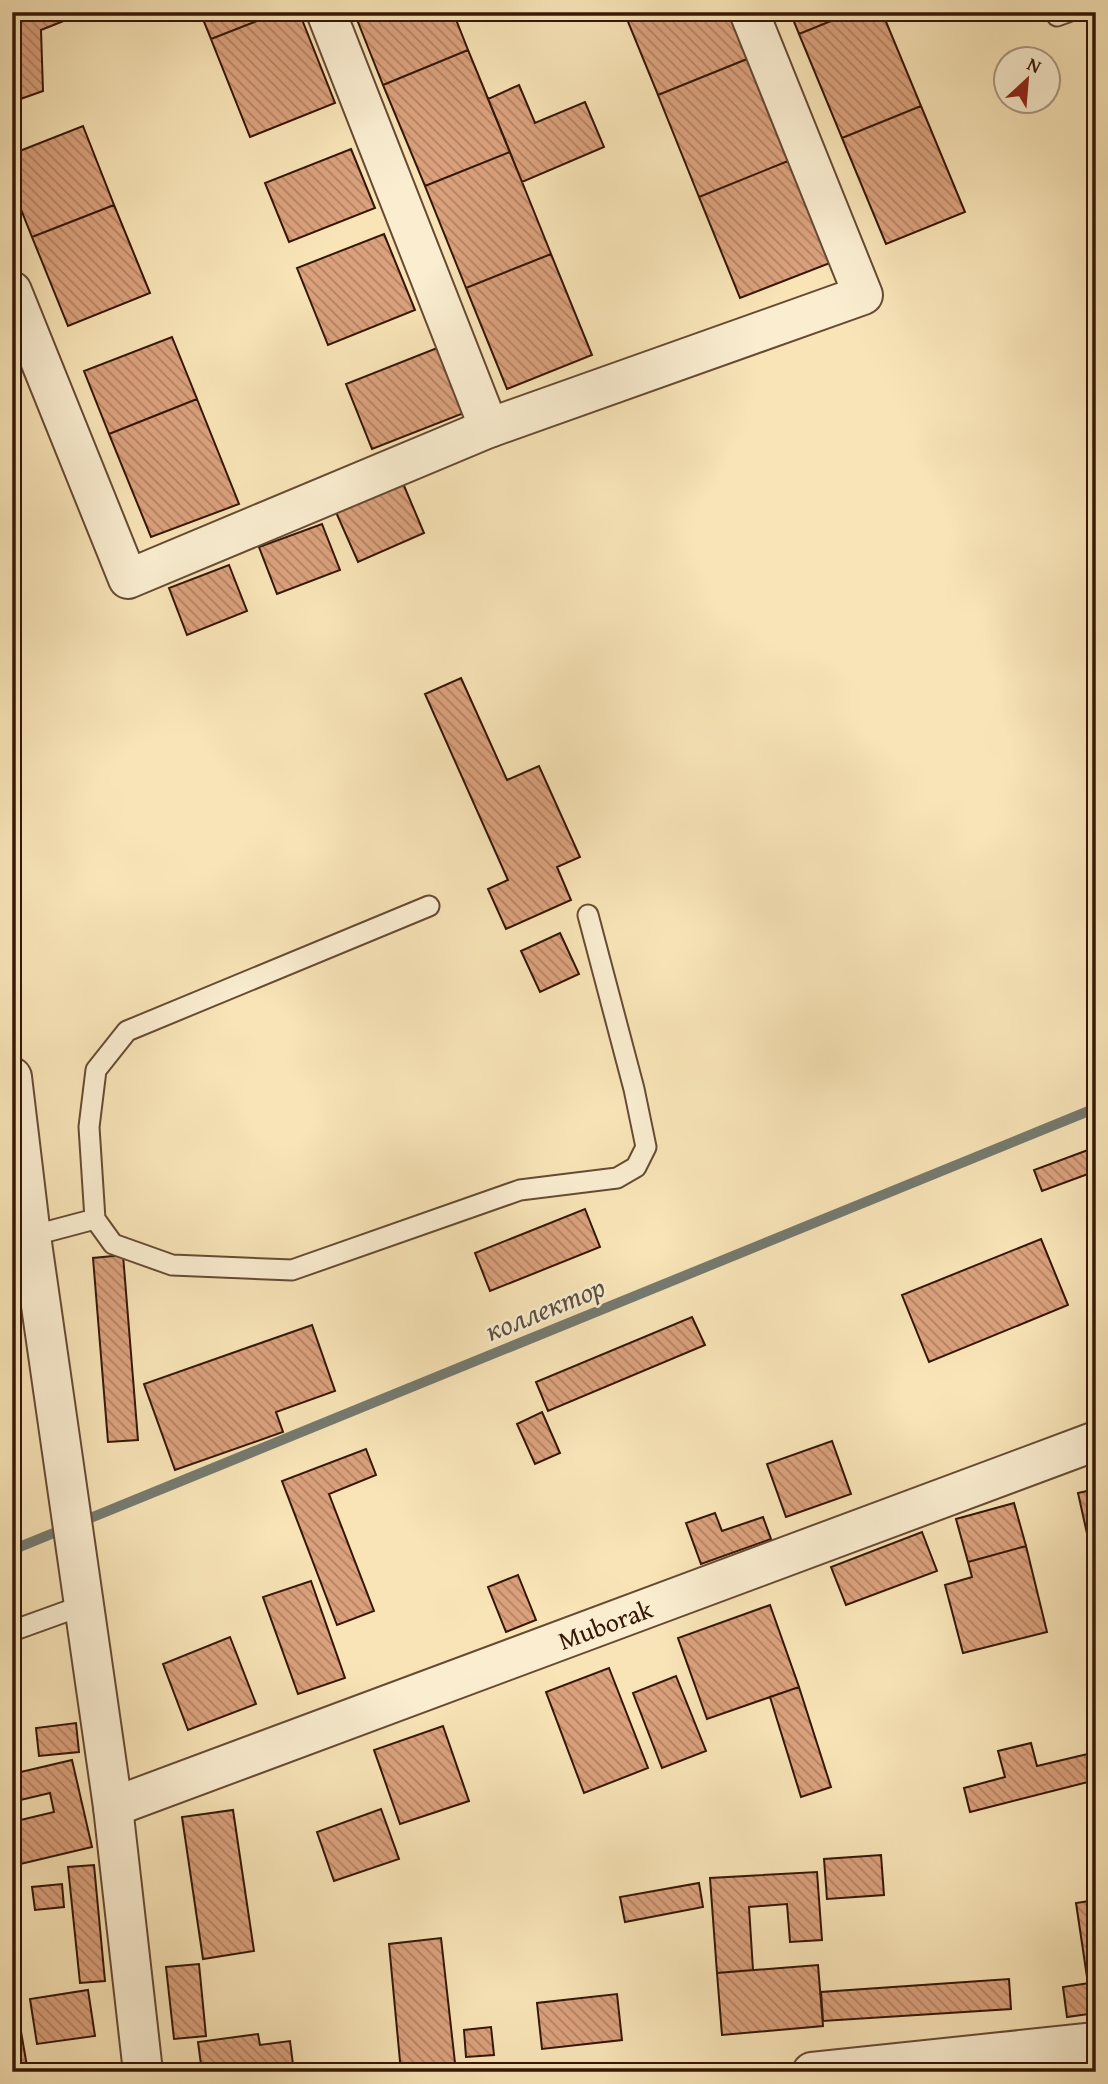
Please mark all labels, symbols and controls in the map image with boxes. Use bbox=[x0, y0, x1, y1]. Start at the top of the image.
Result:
north arrow bbox=[992, 46, 1062, 116]
text: N bbox=[1023, 49, 1047, 80]
water label: коллектор bbox=[479, 1265, 611, 1351]
street label: Muborak bbox=[552, 1588, 659, 1659]

